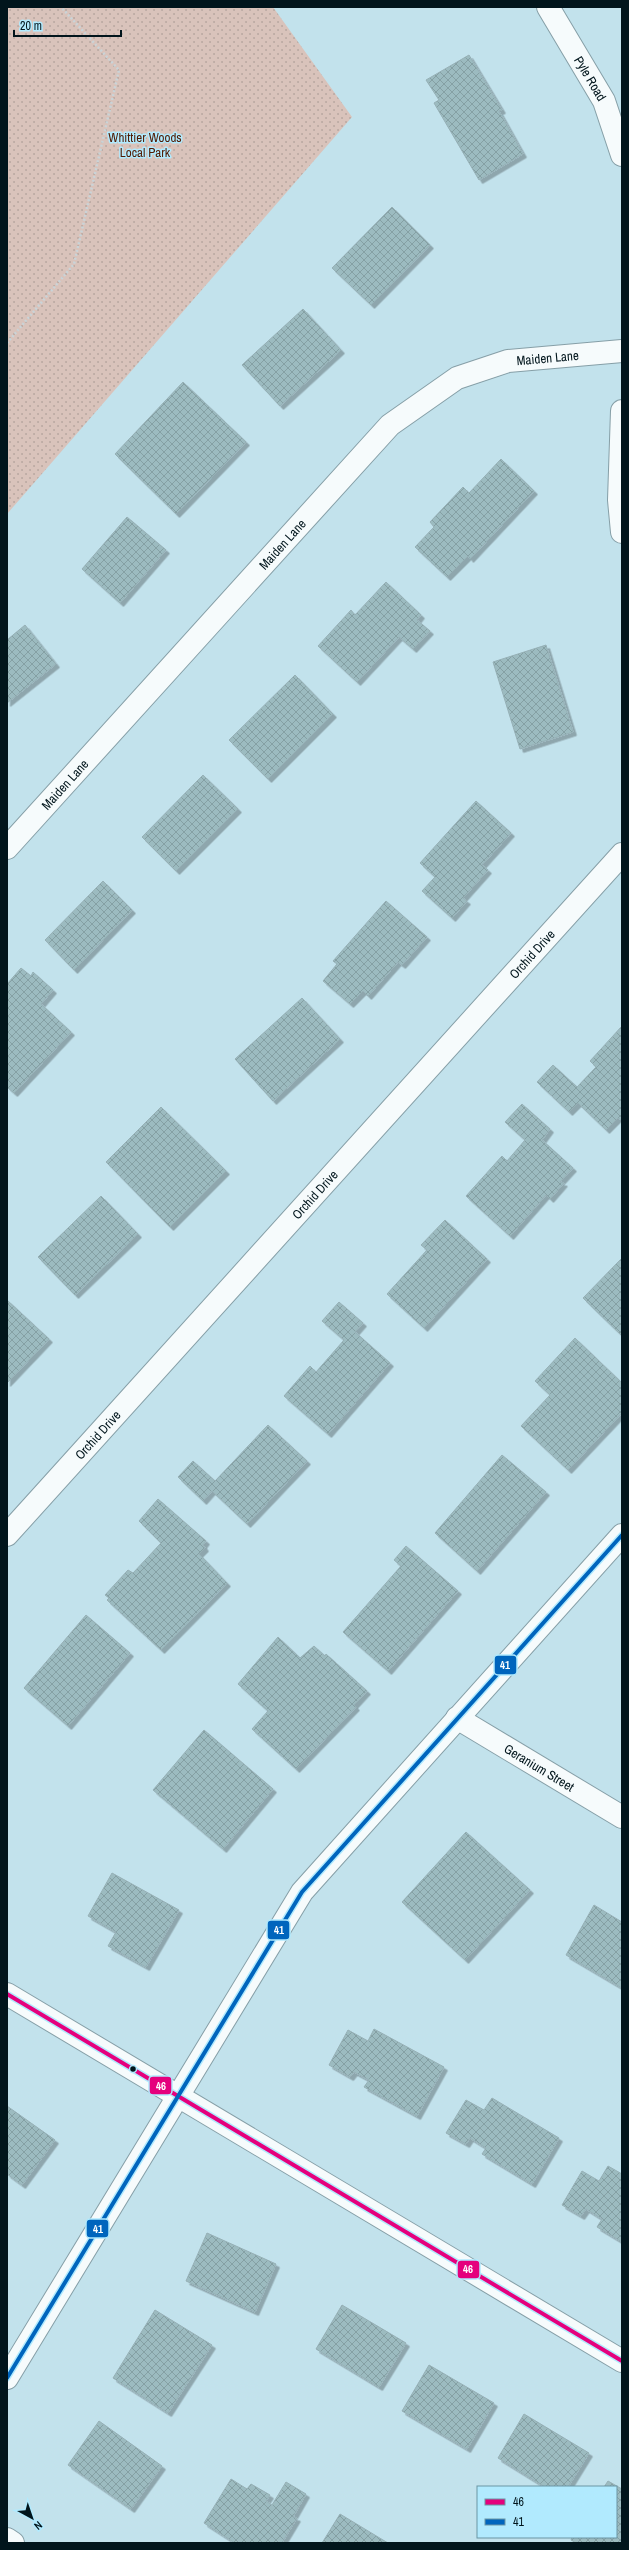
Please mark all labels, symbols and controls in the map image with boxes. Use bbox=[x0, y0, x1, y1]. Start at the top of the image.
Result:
scale bar bbox=[14, 12, 121, 38]
text: 20 m bbox=[20, 18, 42, 34]
street label: Pyle Road bbox=[571, 53, 610, 104]
park label: Whittier Woods Local Park bbox=[108, 129, 182, 161]
street label: Maiden Lane bbox=[516, 346, 579, 369]
street label: Maiden Lane bbox=[255, 515, 309, 573]
street label: Maiden Lane bbox=[38, 755, 92, 813]
street label: Orchid Drive bbox=[505, 926, 558, 982]
street label: Orchid Drive bbox=[288, 1166, 341, 1223]
street label: Orchid Drive bbox=[71, 1407, 124, 1463]
line badge: 41 bbox=[494, 1655, 517, 1675]
text: 41 bbox=[500, 1658, 510, 1672]
street label: Geranium Street bbox=[501, 1740, 578, 1795]
line badge: 41 bbox=[267, 1920, 290, 1940]
text: 41 bbox=[274, 1923, 284, 1937]
unlabelled marker bbox=[128, 2064, 138, 2074]
line badge: 46 bbox=[149, 2076, 172, 2095]
text: 46 bbox=[156, 2079, 166, 2093]
line badge: 41 bbox=[86, 2219, 109, 2238]
text: 41 bbox=[93, 2222, 103, 2236]
line badge: 46 bbox=[457, 2260, 480, 2279]
text: 46 bbox=[463, 2262, 473, 2276]
legend bbox=[477, 2486, 617, 2538]
text: 46 bbox=[513, 2494, 524, 2510]
north arrow bbox=[12, 2498, 52, 2538]
text: 41 bbox=[513, 2514, 524, 2530]
text: N bbox=[31, 2518, 45, 2533]

